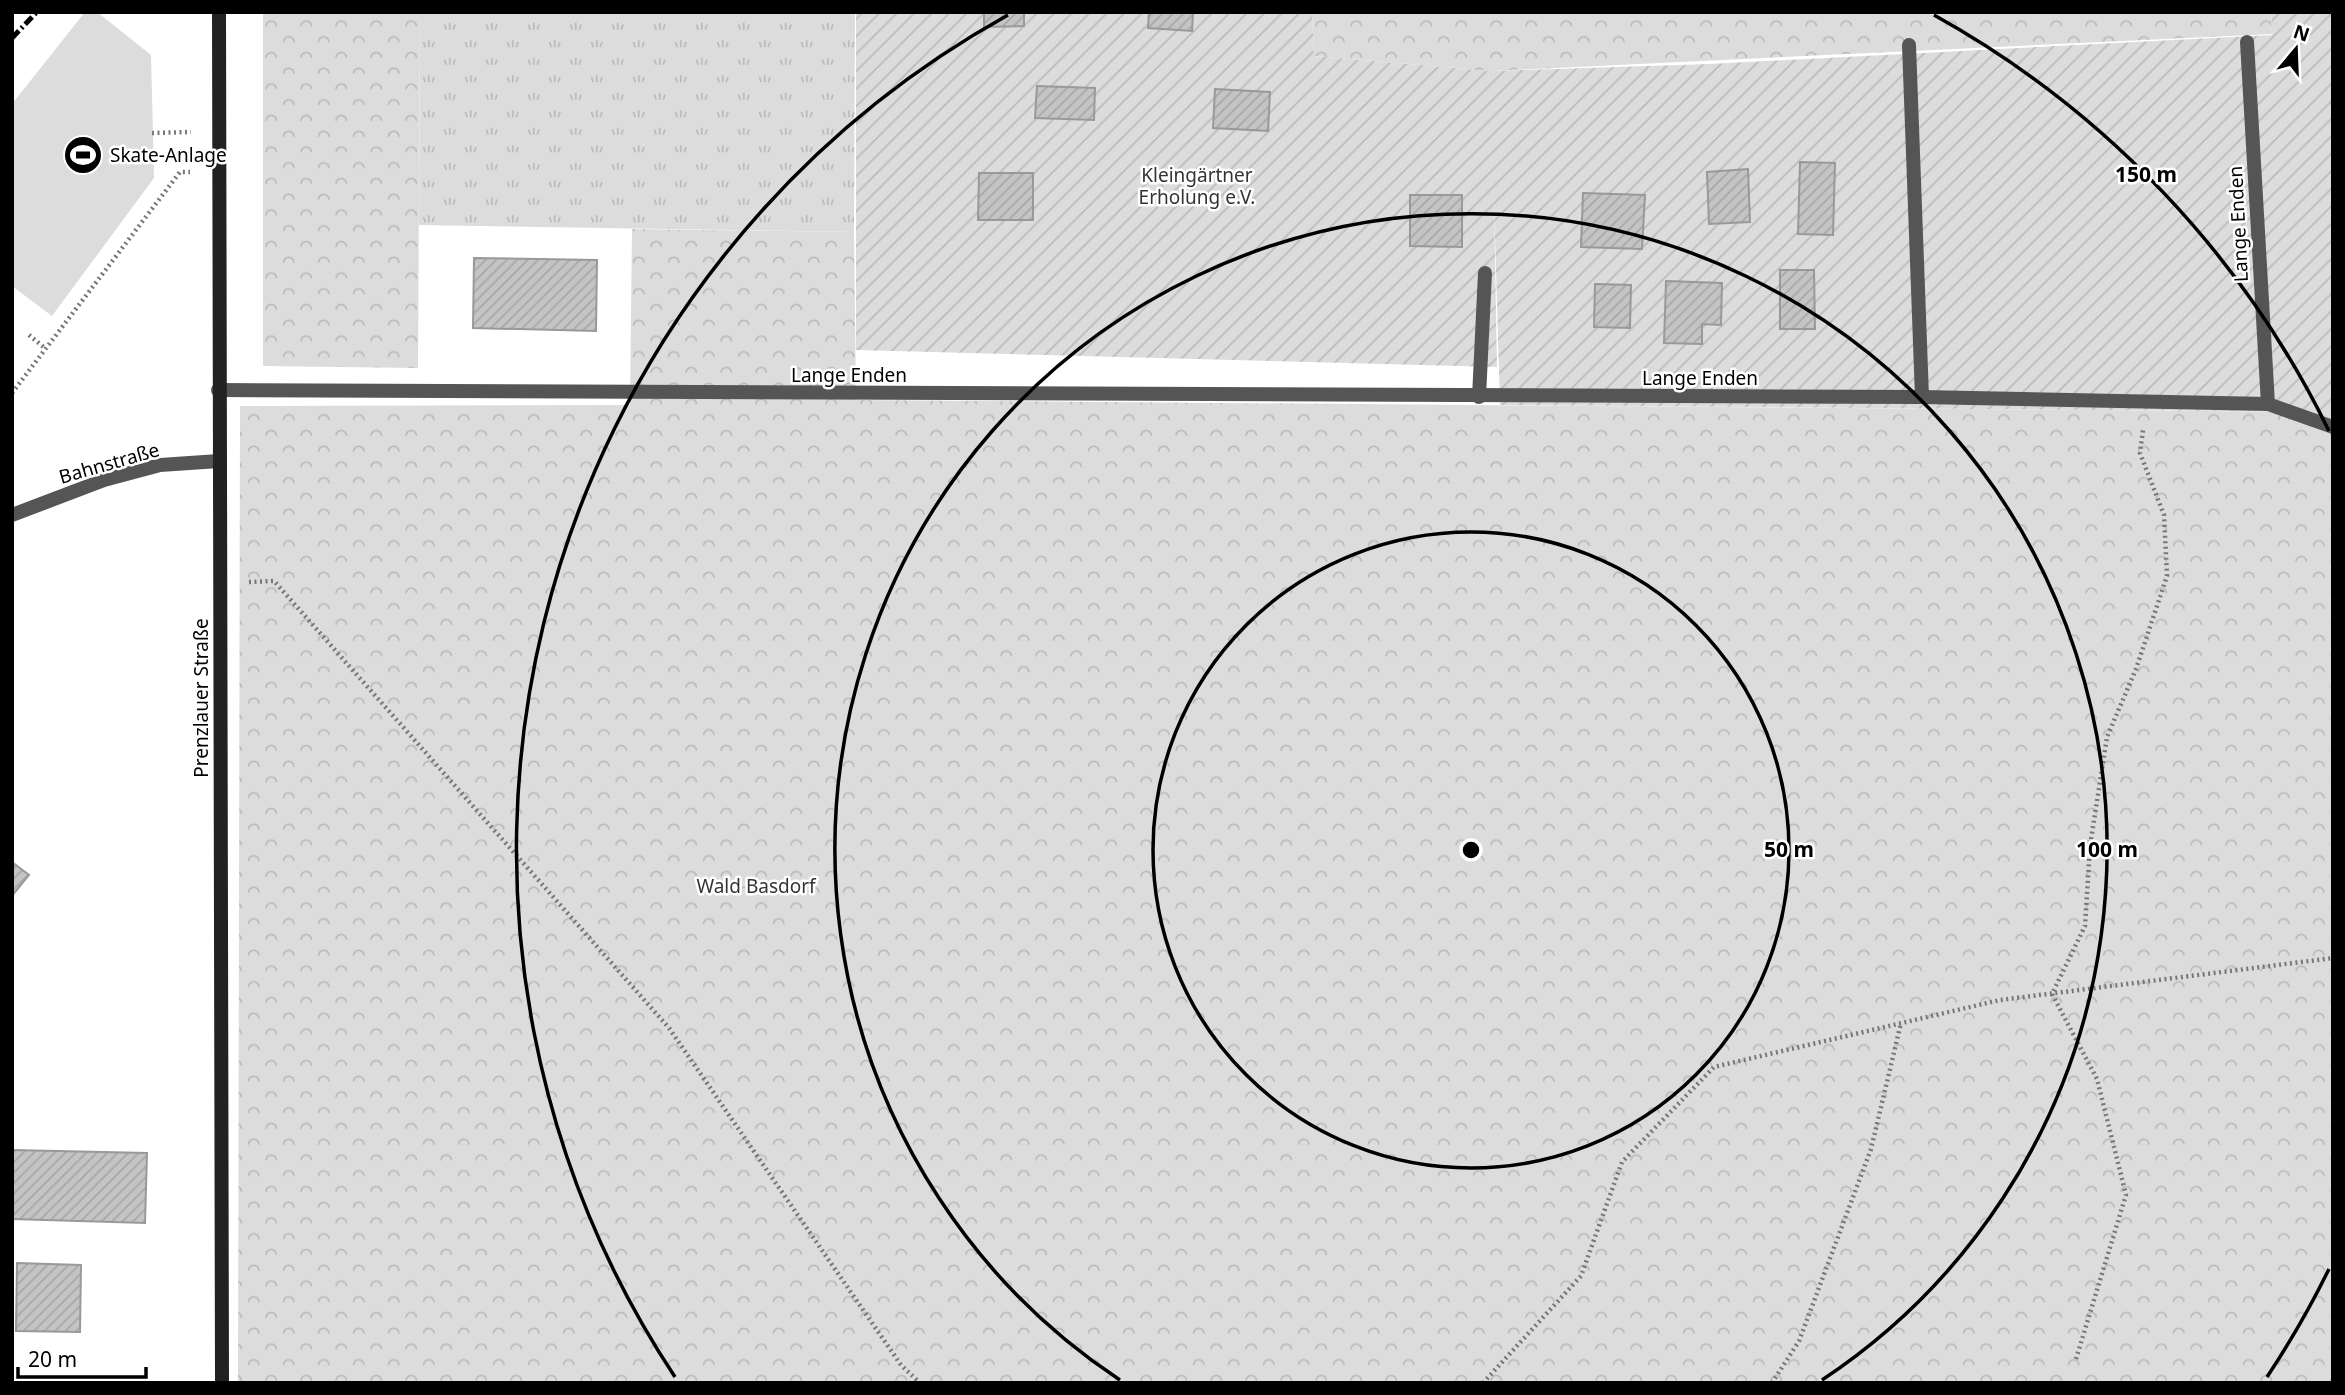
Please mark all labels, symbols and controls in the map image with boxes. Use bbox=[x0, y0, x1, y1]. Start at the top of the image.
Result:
north arrow bbox=[2261, 14, 2331, 84]
text: N bbox=[2290, 18, 2313, 48]
sports icon: Skate-Anlage bbox=[62, 134, 104, 176]
place label: Skate-Anlage bbox=[110, 142, 227, 168]
text: 150 m bbox=[2115, 160, 2177, 188]
park label: Kleingärtner Erholung e.V. bbox=[1139, 162, 1255, 210]
street label: Lange Enden bbox=[2222, 165, 2254, 283]
street label: Lange Enden bbox=[791, 362, 907, 388]
street label: Lange Enden bbox=[1642, 365, 1758, 391]
street label: Bahnstraße bbox=[56, 436, 162, 490]
street label: Prenzlauer Straße bbox=[188, 618, 214, 778]
text: 50 m bbox=[1764, 835, 1814, 863]
text: 100 m bbox=[2076, 835, 2138, 863]
centre of rings bbox=[1459, 838, 1483, 862]
park label: Wald Basdorf bbox=[696, 873, 817, 899]
scale bar bbox=[18, 1336, 145, 1380]
text: 20 m bbox=[28, 1345, 77, 1373]

